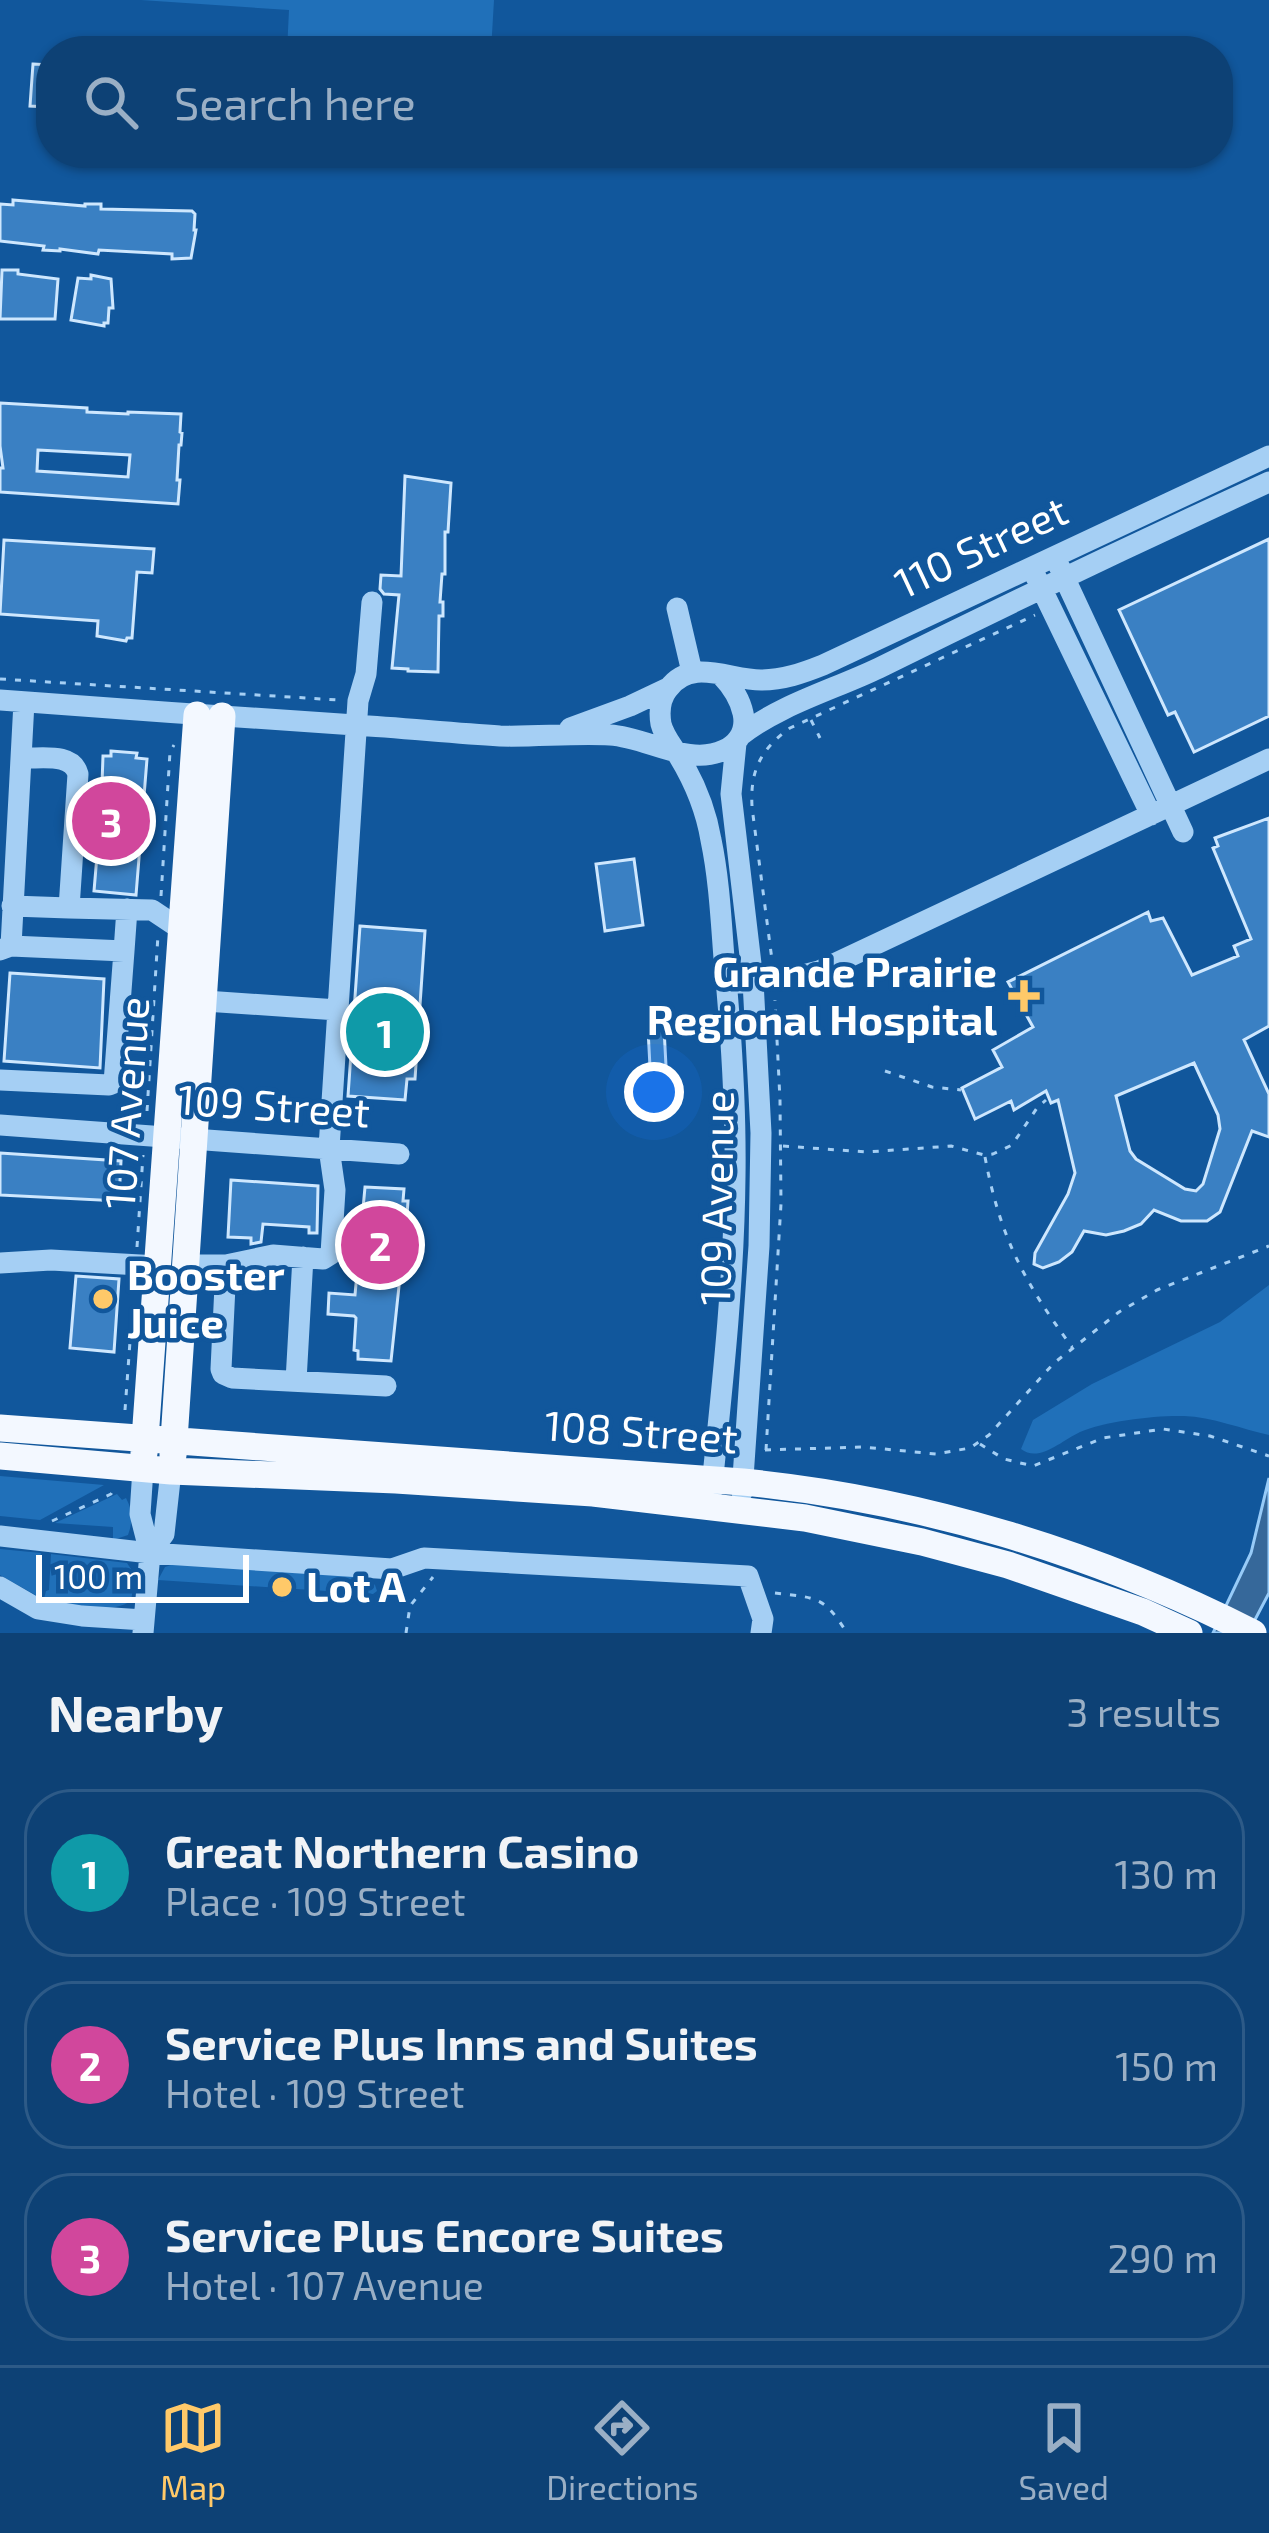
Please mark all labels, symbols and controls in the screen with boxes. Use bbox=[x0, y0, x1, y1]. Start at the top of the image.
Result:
search box bbox=[36, 36, 1233, 168]
icon: search bbox=[78, 69, 144, 135]
text: Search here bbox=[174, 75, 416, 129]
street label: 110 Street bbox=[886, 483, 1074, 607]
pin: 3 bbox=[72, 776, 150, 866]
place label: Grande Prairie Regional Hospital bbox=[647, 945, 997, 1043]
marker: Grande Prairie Regional Hospital bbox=[1008, 980, 1040, 1012]
pin: 1 bbox=[346, 987, 424, 1077]
street label: 107 Avenue bbox=[93, 995, 157, 1211]
your location bbox=[624, 1062, 684, 1122]
street label: 109 Street bbox=[177, 1072, 372, 1136]
street label: 109 Avenue bbox=[688, 1090, 742, 1306]
pin: 2 bbox=[341, 1200, 419, 1290]
place label: Booster Juice bbox=[127, 1248, 285, 1346]
marker: Booster Juice bbox=[90, 1286, 116, 1312]
street label: 108 Street bbox=[543, 1398, 739, 1462]
scale bar bbox=[36, 1549, 249, 1602]
text: 100 m bbox=[54, 1556, 143, 1596]
place label: Lot A bbox=[306, 1560, 406, 1610]
marker: Lot A bbox=[269, 1574, 295, 1600]
text: Nearby bbox=[48, 1681, 223, 1742]
text: 3 results bbox=[1067, 1688, 1221, 1735]
text: Great Northern Casino bbox=[165, 1823, 639, 1877]
text: 1 bbox=[82, 1850, 98, 1897]
text: 130 m bbox=[1114, 1850, 1218, 1897]
text: Place · 109 Street bbox=[165, 1877, 466, 1924]
text: Service Plus Inns and Suites bbox=[165, 2015, 758, 2069]
text: 2 bbox=[79, 2042, 101, 2089]
text: 150 m bbox=[1115, 2042, 1218, 2089]
text: Hotel · 109 Street bbox=[165, 2069, 465, 2116]
text: Service Plus Encore Suites bbox=[165, 2207, 724, 2261]
text: 3 bbox=[79, 2234, 101, 2281]
text: 290 m bbox=[1107, 2234, 1218, 2281]
text: Hotel · 107 Avenue bbox=[165, 2261, 484, 2308]
tab: Map bbox=[160, 2395, 226, 2507]
tab: Directions bbox=[546, 2395, 698, 2507]
tab: Saved bbox=[1018, 2395, 1109, 2507]

